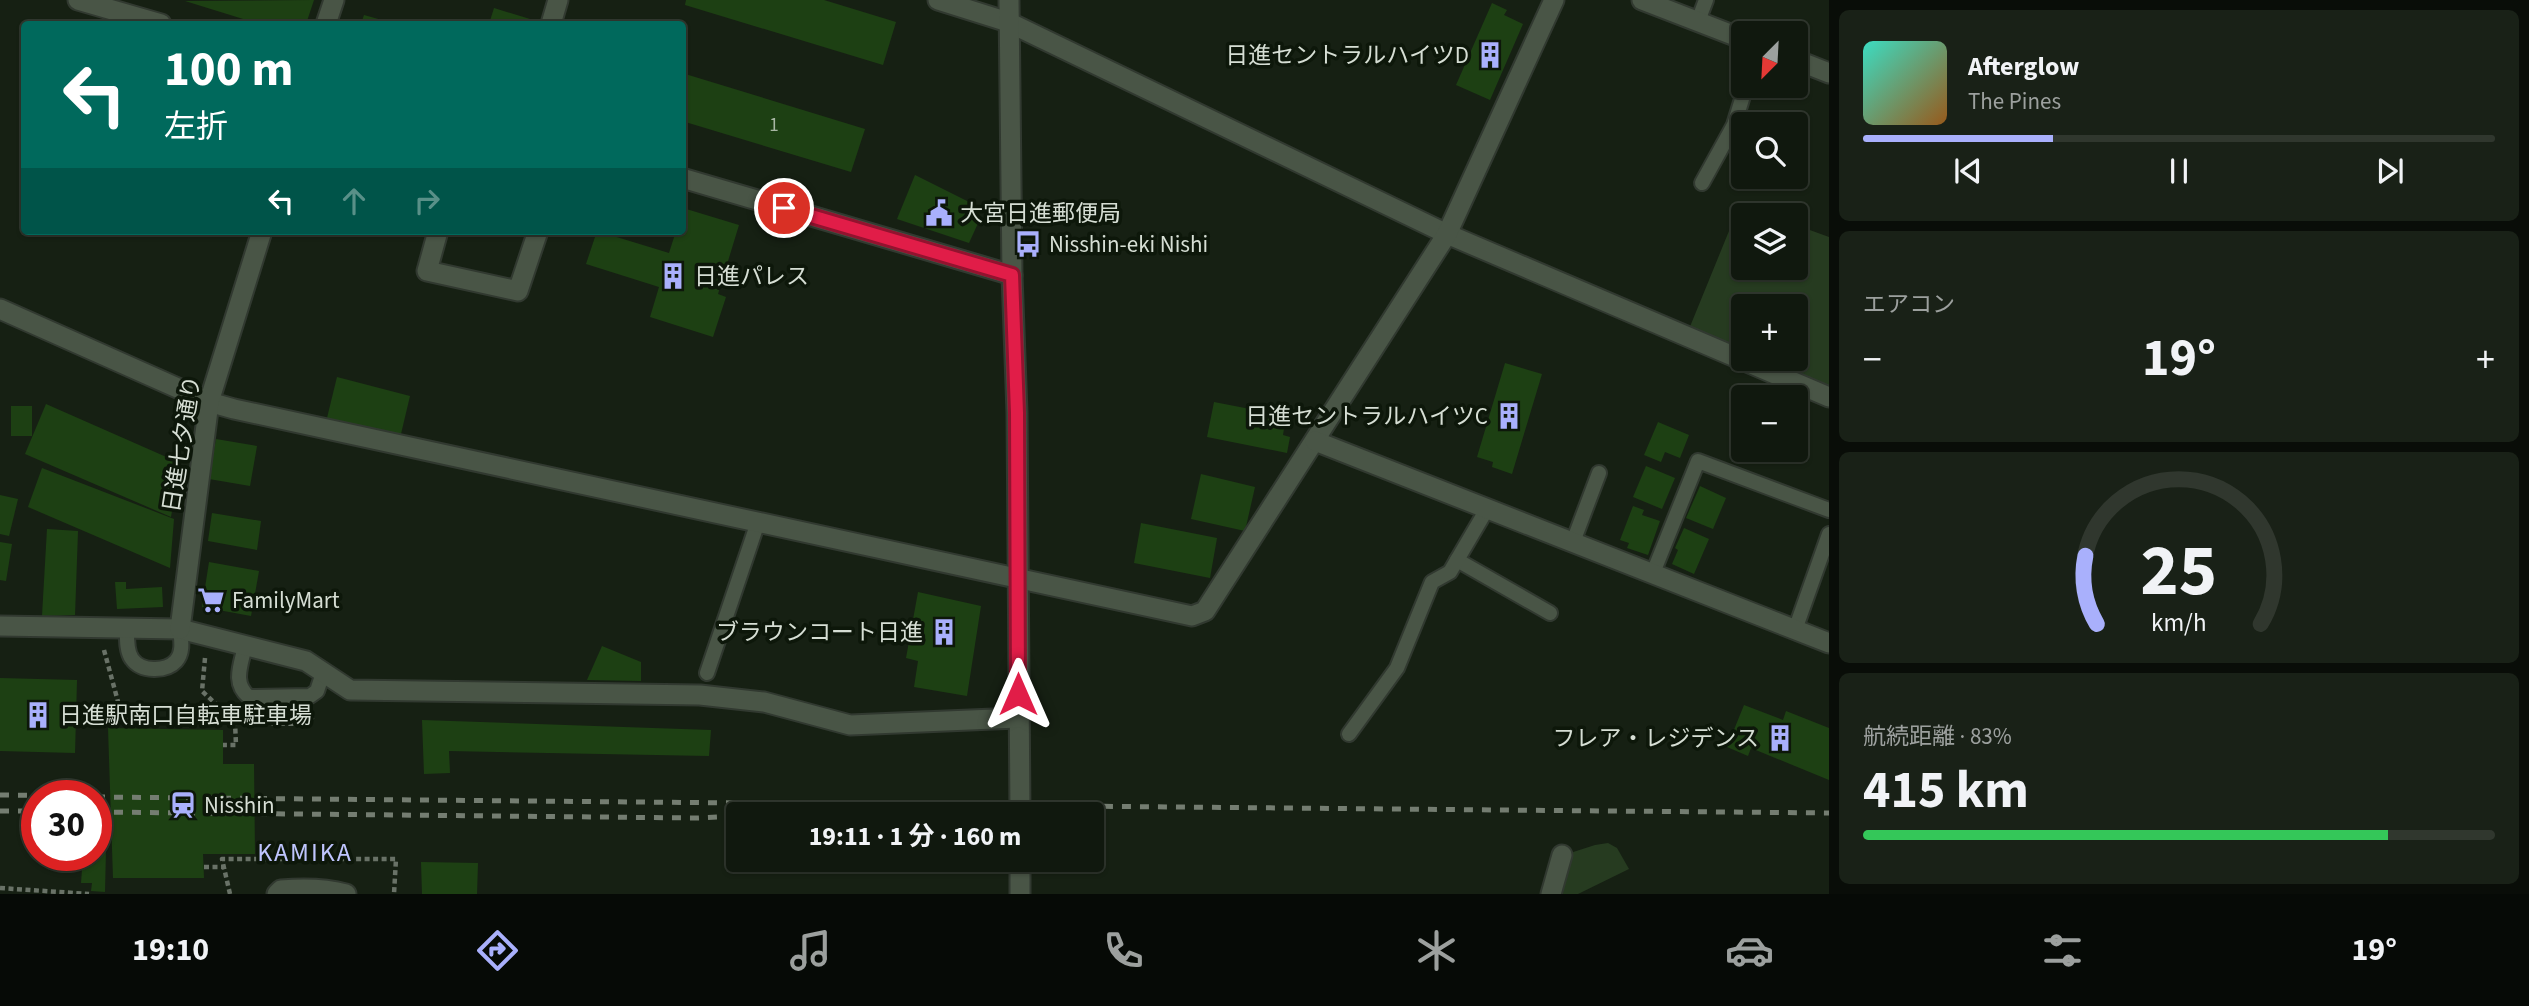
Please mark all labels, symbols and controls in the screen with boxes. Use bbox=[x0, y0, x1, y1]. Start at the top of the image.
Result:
north arrow bbox=[1731, 21, 1808, 98]
map controls bbox=[1731, 21, 1808, 462]
text: 100 m bbox=[164, 35, 293, 105]
place label: 日進セントラルハイツD bbox=[1225, 39, 1469, 72]
building icon: 日進セントラルハイツD bbox=[1475, 40, 1505, 70]
text: Afterglow bbox=[1968, 48, 2079, 85]
icon: left bbox=[49, 49, 140, 140]
text: The Pines bbox=[1968, 85, 2061, 118]
text: 左折 bbox=[164, 104, 228, 150]
house number: 1 bbox=[769, 112, 779, 139]
button: search bbox=[1731, 112, 1808, 189]
icon: previous bbox=[1949, 152, 1987, 190]
icon: pause bbox=[2160, 152, 2198, 190]
icon: next bbox=[2371, 152, 2409, 190]
pin bbox=[754, 178, 814, 238]
icon: left bbox=[262, 182, 300, 220]
icon: ahead bbox=[335, 182, 373, 220]
icon: right bbox=[408, 182, 446, 220]
icon: arrive bbox=[765, 189, 803, 227]
place label: 大宮日進郵便局 bbox=[960, 197, 1121, 230]
public building icon: 大宮日進郵便局 bbox=[924, 198, 954, 228]
button: layers bbox=[1731, 203, 1808, 280]
place label: Nisshin-eki Nishi bbox=[1049, 228, 1208, 261]
bus stop icon: Nisshin-eki Nishi bbox=[1013, 229, 1043, 259]
place label: 日進パレス bbox=[694, 260, 809, 293]
building icon: 日進パレス bbox=[658, 261, 688, 291]
text: エアコン bbox=[1863, 288, 1955, 321]
button: + bbox=[1731, 294, 1808, 371]
text: 19° bbox=[2142, 322, 2216, 396]
text: − bbox=[1863, 333, 1882, 387]
text: + bbox=[2476, 333, 2495, 387]
street label: 日進七夕通り bbox=[155, 373, 209, 515]
button: − bbox=[1731, 385, 1808, 462]
place label: 日進セントラルハイツC bbox=[1245, 400, 1488, 433]
building icon: 日進セントラルハイツC bbox=[1494, 401, 1524, 431]
text: 25 bbox=[2141, 519, 2217, 623]
place label: FamilyMart bbox=[232, 584, 340, 617]
supermarket icon: FamilyMart bbox=[196, 585, 226, 615]
text: km/h bbox=[2151, 604, 2207, 640]
place label: ブラウンコート日進 bbox=[716, 616, 923, 649]
building icon: ブラウンコート日進 bbox=[929, 617, 959, 647]
position arrow bbox=[981, 657, 1055, 731]
place label: 日進駅南口自転車駐車場 bbox=[59, 699, 312, 732]
building icon: 日進駅南口自転車駐車場 bbox=[23, 700, 53, 730]
text: 航続距離 · 83% bbox=[1863, 720, 2012, 753]
place label: フレア・レジデンス bbox=[1552, 722, 1759, 755]
building icon: フレア・レジデンス bbox=[1765, 723, 1795, 753]
text: 415 km bbox=[1863, 754, 2029, 828]
speed limit sign: 30 bbox=[21, 780, 112, 871]
place label: Nisshin bbox=[204, 789, 275, 822]
station icon: Nisshin bbox=[168, 790, 198, 820]
text: 19:11 · 1 分 · 160 m bbox=[809, 818, 1021, 855]
district label: KAMIKA bbox=[257, 834, 353, 871]
icon: directions bbox=[473, 926, 522, 975]
icon: music bbox=[786, 926, 835, 975]
icon: phone bbox=[1099, 926, 1148, 975]
icon: climate bbox=[1412, 926, 1461, 975]
icon: car bbox=[1725, 926, 1774, 975]
icon: filters bbox=[2038, 926, 2087, 975]
text: 19:10 bbox=[132, 927, 209, 973]
text: 19° bbox=[2351, 927, 2397, 973]

